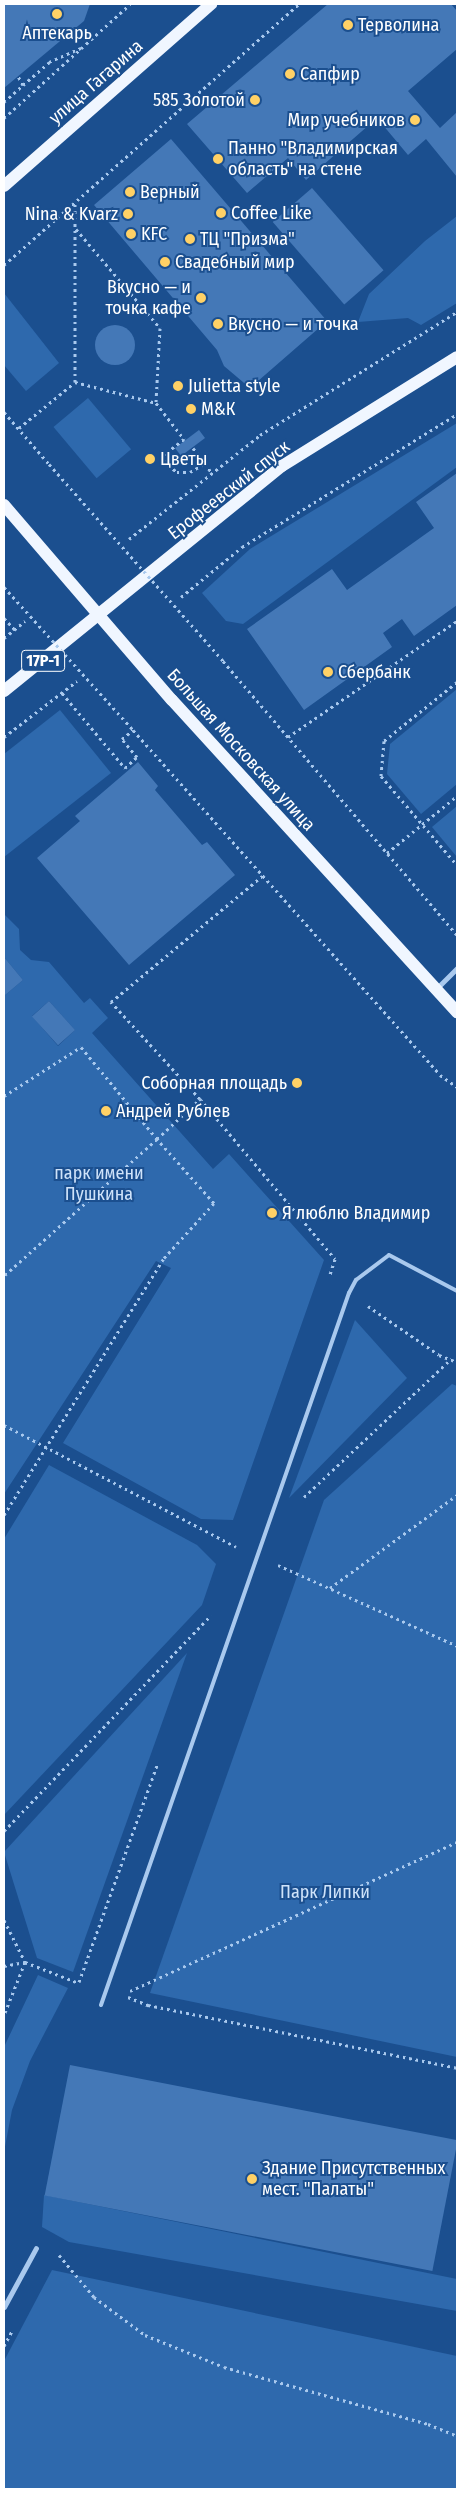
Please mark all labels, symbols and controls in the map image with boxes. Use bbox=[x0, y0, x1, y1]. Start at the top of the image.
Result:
marker: Аптекарь bbox=[51, 8, 63, 20]
place label: Терволина bbox=[358, 14, 439, 36]
marker: Терволина bbox=[342, 19, 354, 31]
place label: Аптекарь bbox=[22, 22, 92, 44]
street label: улица Гагарина bbox=[45, 35, 147, 129]
place label: Сапфир bbox=[300, 63, 360, 85]
marker: Сапфир bbox=[284, 68, 296, 80]
place label: 585 Золотой bbox=[153, 89, 245, 111]
marker: 585 Золотой bbox=[249, 94, 261, 106]
place label: Мир учебников bbox=[288, 109, 405, 131]
marker: Мир учебников bbox=[409, 114, 421, 126]
place label: Панно "Владимирская область" на стене bbox=[228, 138, 398, 180]
marker: Панно "Владимирская область" на стене bbox=[212, 153, 224, 165]
place label: Верный bbox=[140, 181, 200, 203]
marker: Верный bbox=[124, 186, 136, 198]
place label: Coffee Like bbox=[231, 202, 312, 224]
place label: Nina & Kvarz bbox=[25, 203, 118, 225]
marker: Coffee Like bbox=[215, 207, 227, 219]
marker: Nina & Kvarz bbox=[122, 208, 134, 220]
place label: KFC bbox=[141, 223, 167, 245]
marker: KFC bbox=[125, 228, 137, 240]
place label: ТЦ "Призма" bbox=[200, 228, 295, 250]
marker: ТЦ "Призма" bbox=[184, 233, 196, 245]
place label: Свадебный мир bbox=[175, 251, 294, 273]
marker: Свадебный мир bbox=[159, 256, 171, 268]
place label: Вкусно — и точка кафе bbox=[105, 277, 191, 320]
marker: Вкусно — и точка кафе bbox=[195, 292, 207, 304]
place label: Вкусно — и точка bbox=[228, 313, 358, 335]
marker: Вкусно — и точка bbox=[212, 318, 224, 330]
place label: Julietta style bbox=[188, 375, 280, 397]
marker: Julietta style bbox=[172, 380, 184, 392]
place label: М&К bbox=[201, 398, 235, 420]
marker: М&К bbox=[185, 403, 197, 415]
street label: Ерофеевский спуск bbox=[164, 436, 294, 544]
place label: Цветы bbox=[160, 448, 208, 470]
marker: Цветы bbox=[144, 453, 156, 465]
road number: 17Р-1 bbox=[20, 648, 66, 674]
place label: Сбербанк bbox=[338, 661, 411, 683]
street label: Большая Московская улица bbox=[162, 664, 320, 836]
marker: Сбербанк bbox=[322, 666, 334, 678]
place label: Соборная площадь bbox=[141, 1072, 287, 1094]
marker: Соборная площадь bbox=[291, 1077, 303, 1089]
place label: Андрей Рублев bbox=[116, 1100, 230, 1122]
marker: Андрей Рублев bbox=[100, 1105, 112, 1117]
park label: парк имени Пушкина bbox=[54, 1163, 144, 1206]
place label: Я люблю Владимир bbox=[282, 1202, 430, 1224]
marker: Я люблю Владимир bbox=[266, 1207, 278, 1219]
park label: Парк Липки bbox=[280, 1881, 370, 1903]
place label: Здание Присутственных мест. "Палаты" bbox=[262, 2158, 445, 2200]
marker: Здание Присутственных мест. "Палаты" bbox=[246, 2173, 258, 2185]

